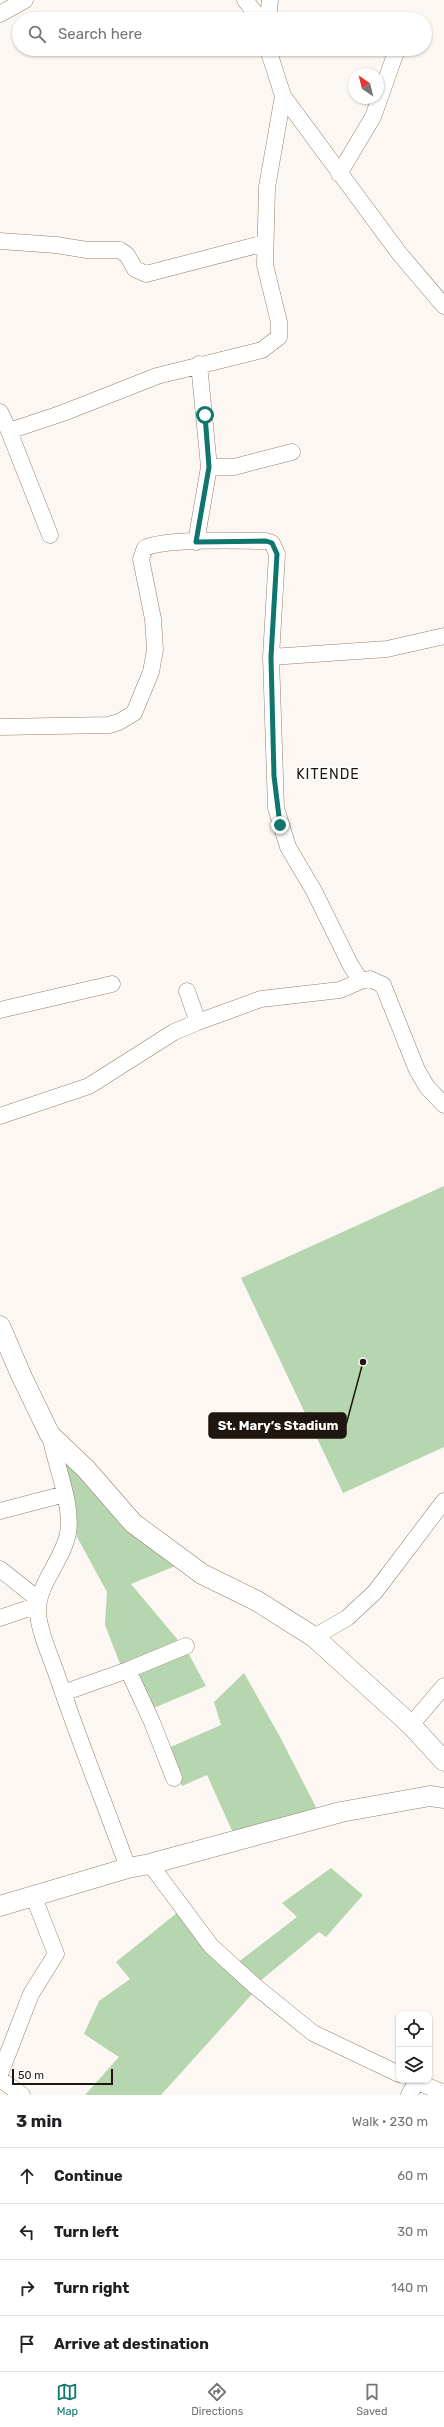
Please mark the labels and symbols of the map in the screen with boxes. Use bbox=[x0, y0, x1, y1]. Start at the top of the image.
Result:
north arrow bbox=[348, 68, 384, 104]
route start bbox=[196, 406, 214, 424]
district label: KITENDE bbox=[296, 766, 360, 783]
route end bbox=[271, 816, 289, 834]
callout: St. Mary’s Stadium bbox=[209, 1413, 346, 1438]
text: St. Mary’s Stadium bbox=[218, 1418, 338, 1433]
scale bar bbox=[12, 2067, 113, 2086]

